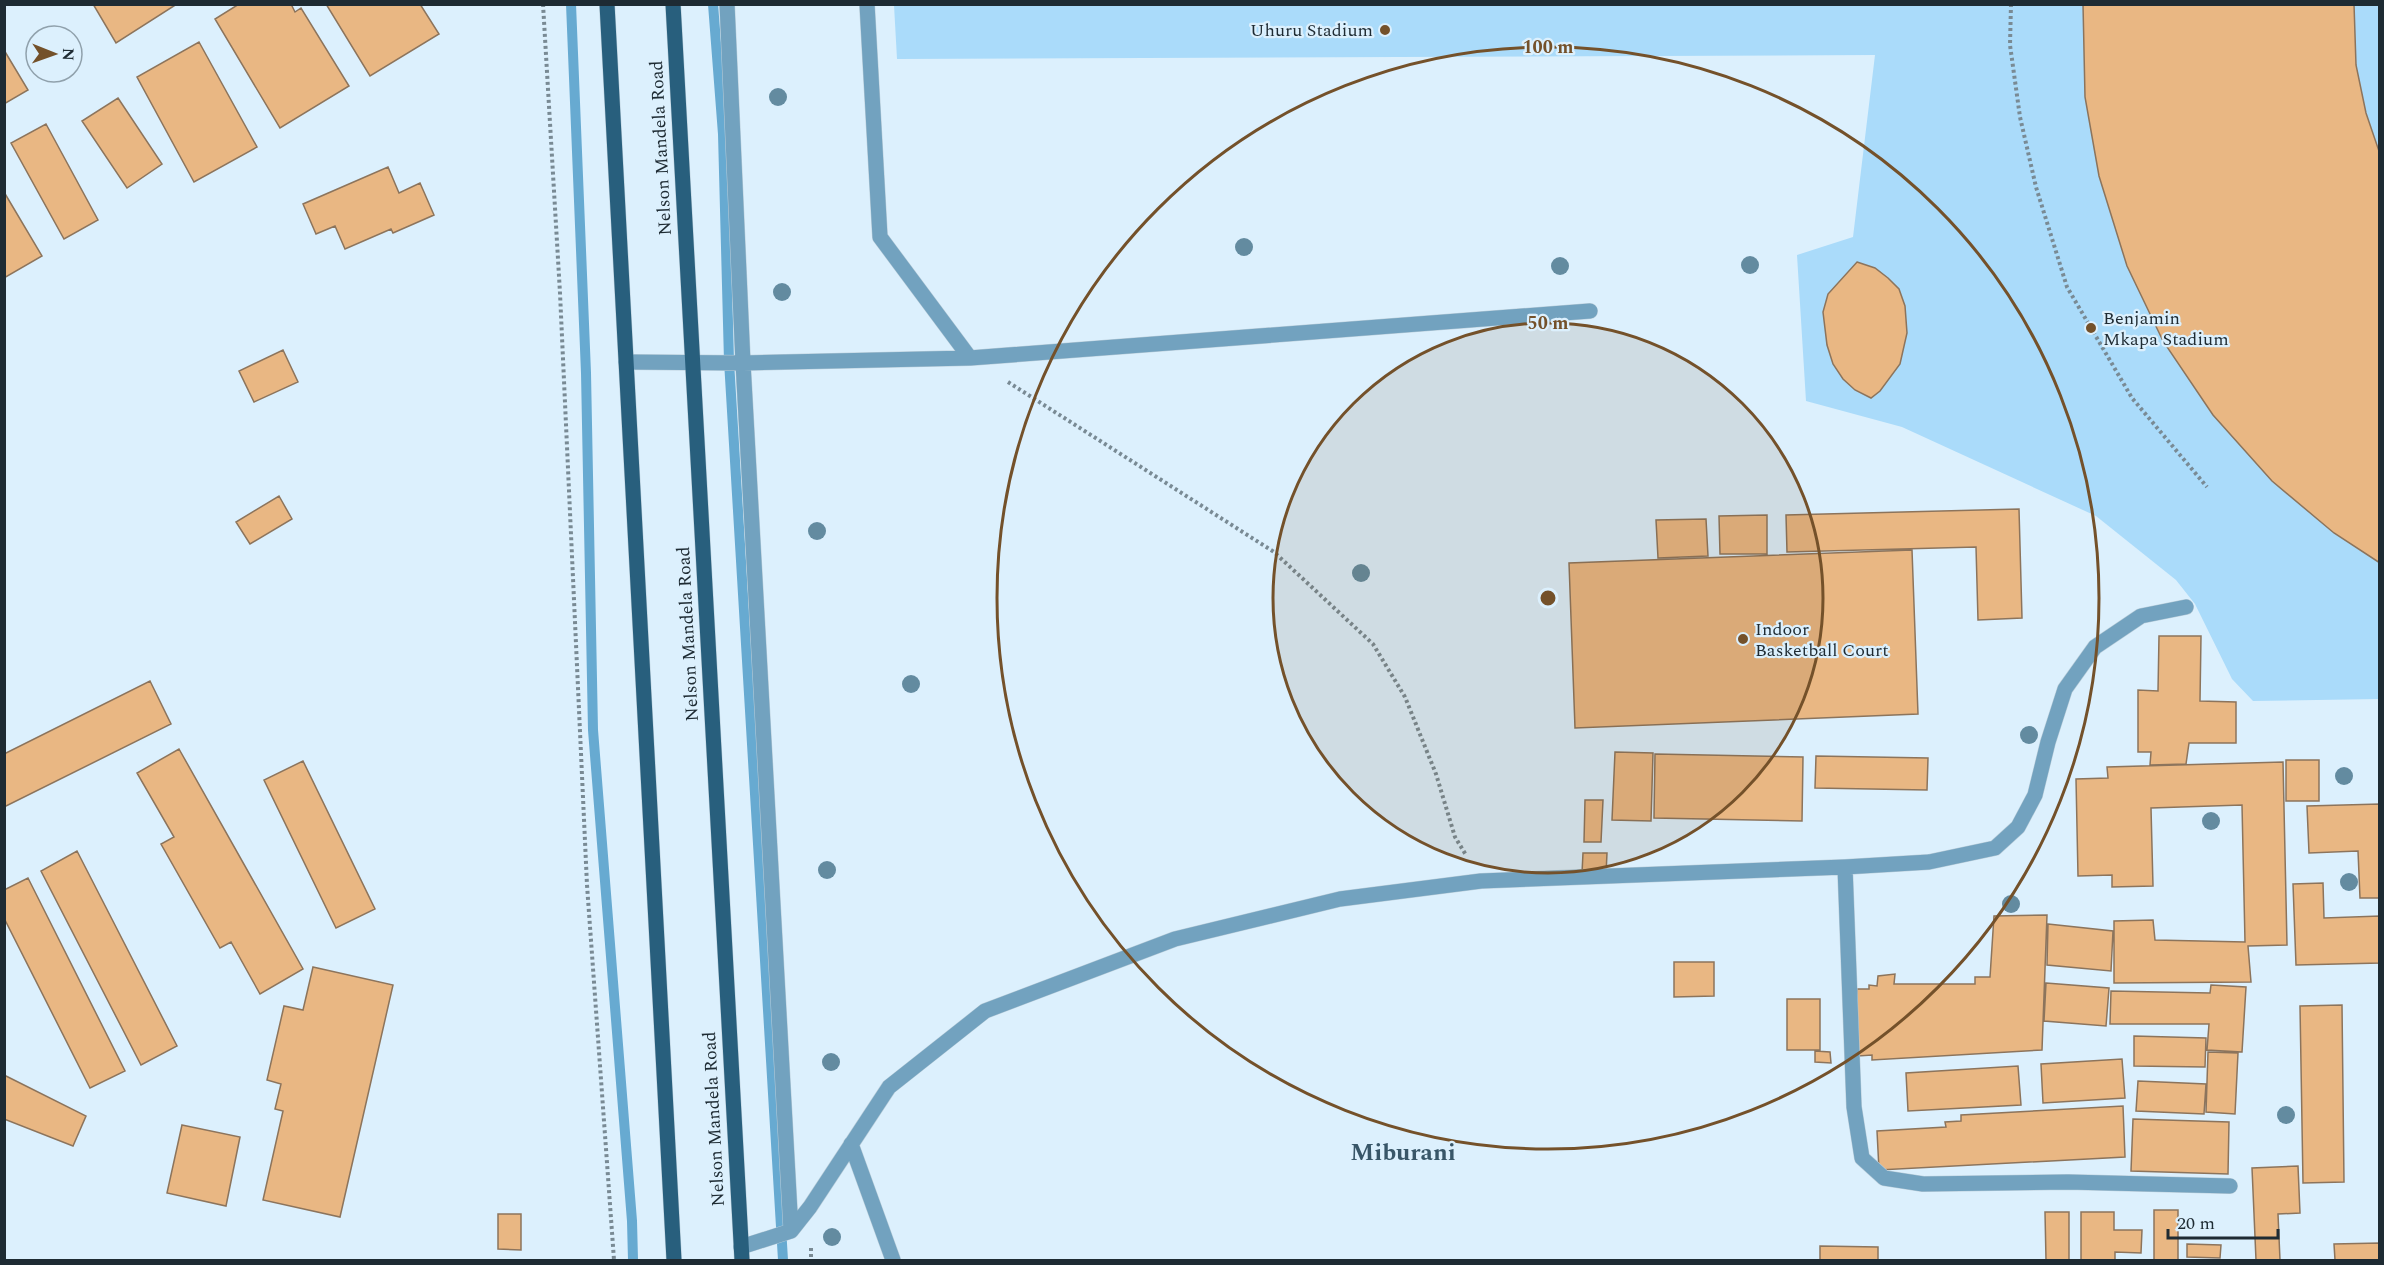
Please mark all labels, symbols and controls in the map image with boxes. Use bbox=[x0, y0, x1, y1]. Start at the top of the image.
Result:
place label: Uhuru Stadium bbox=[1250, 17, 1373, 44]
marker: Uhuru Stadium bbox=[1378, 23, 1392, 37]
north arrow bbox=[24, 24, 84, 84]
text: 100 m bbox=[1522, 34, 1574, 61]
text: N bbox=[56, 48, 80, 61]
street label: Nelson Mandela Road bbox=[643, 60, 679, 236]
place label: Benjamin Mkapa Stadium bbox=[2103, 305, 2229, 353]
text: 50 m bbox=[1528, 310, 1568, 337]
marker: Benjamin Mkapa Stadium bbox=[2084, 321, 2098, 335]
street label: Nelson Mandela Road bbox=[670, 546, 706, 722]
centre of rings bbox=[1538, 588, 1558, 608]
place label: Indoor Basketball Court bbox=[1755, 616, 1889, 664]
marker: Indoor Basketball Court bbox=[1736, 632, 1750, 646]
street label: Nelson Mandela Road bbox=[696, 1031, 732, 1207]
district label: Miburani bbox=[1350, 1135, 1456, 1171]
scale bar bbox=[2168, 1202, 2278, 1240]
text: 20 m bbox=[2177, 1210, 2215, 1237]

